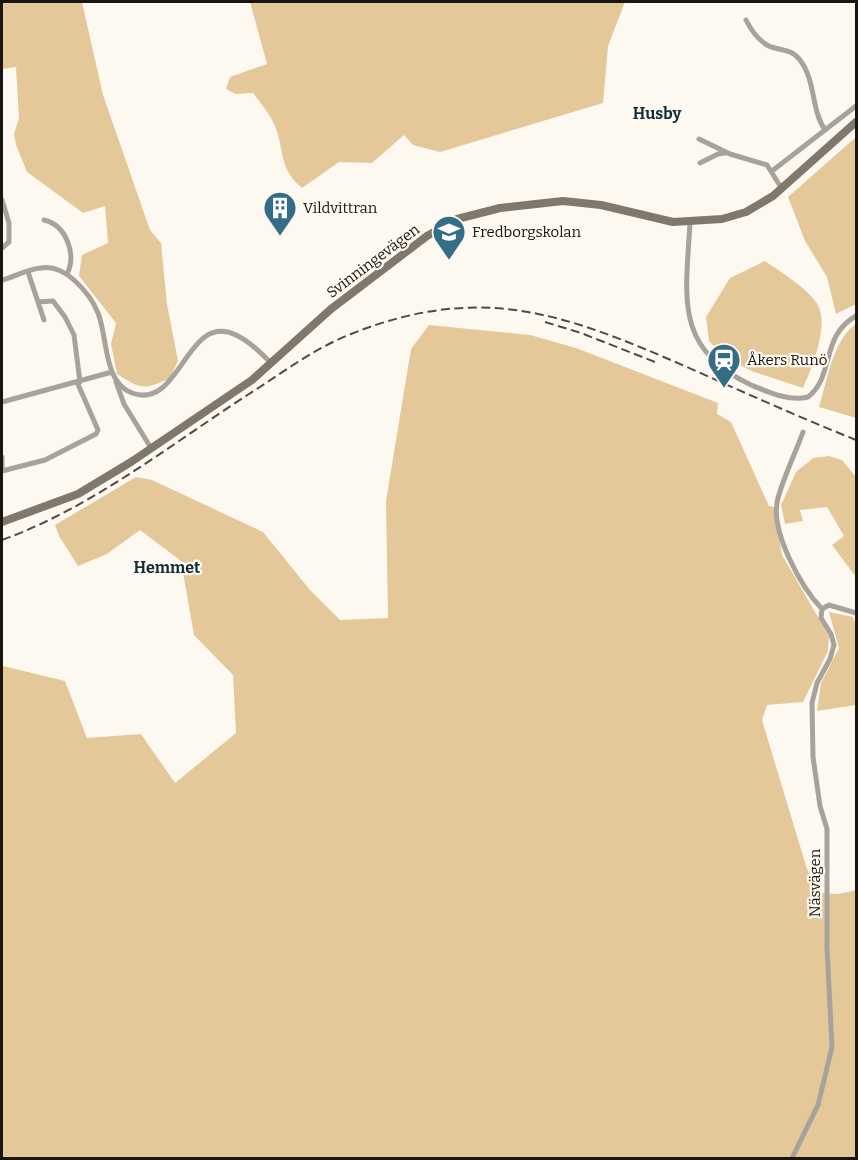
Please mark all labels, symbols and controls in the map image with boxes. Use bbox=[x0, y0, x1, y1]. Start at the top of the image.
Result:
district label: Husby bbox=[633, 104, 681, 123]
building icon: Vildvittran bbox=[262, 190, 298, 237]
place label: Vildvittran bbox=[303, 199, 378, 217]
school or university icon: Fredborgskolan bbox=[431, 214, 467, 261]
street label: Svinningevägen bbox=[323, 220, 423, 302]
place label: Fredborgskolan bbox=[472, 223, 582, 241]
station icon: Åkers Runö bbox=[706, 342, 742, 389]
place label: Åkers Runö bbox=[747, 351, 827, 369]
district label: Hemmet bbox=[134, 558, 201, 577]
street label: Näsvägen bbox=[806, 848, 824, 917]

